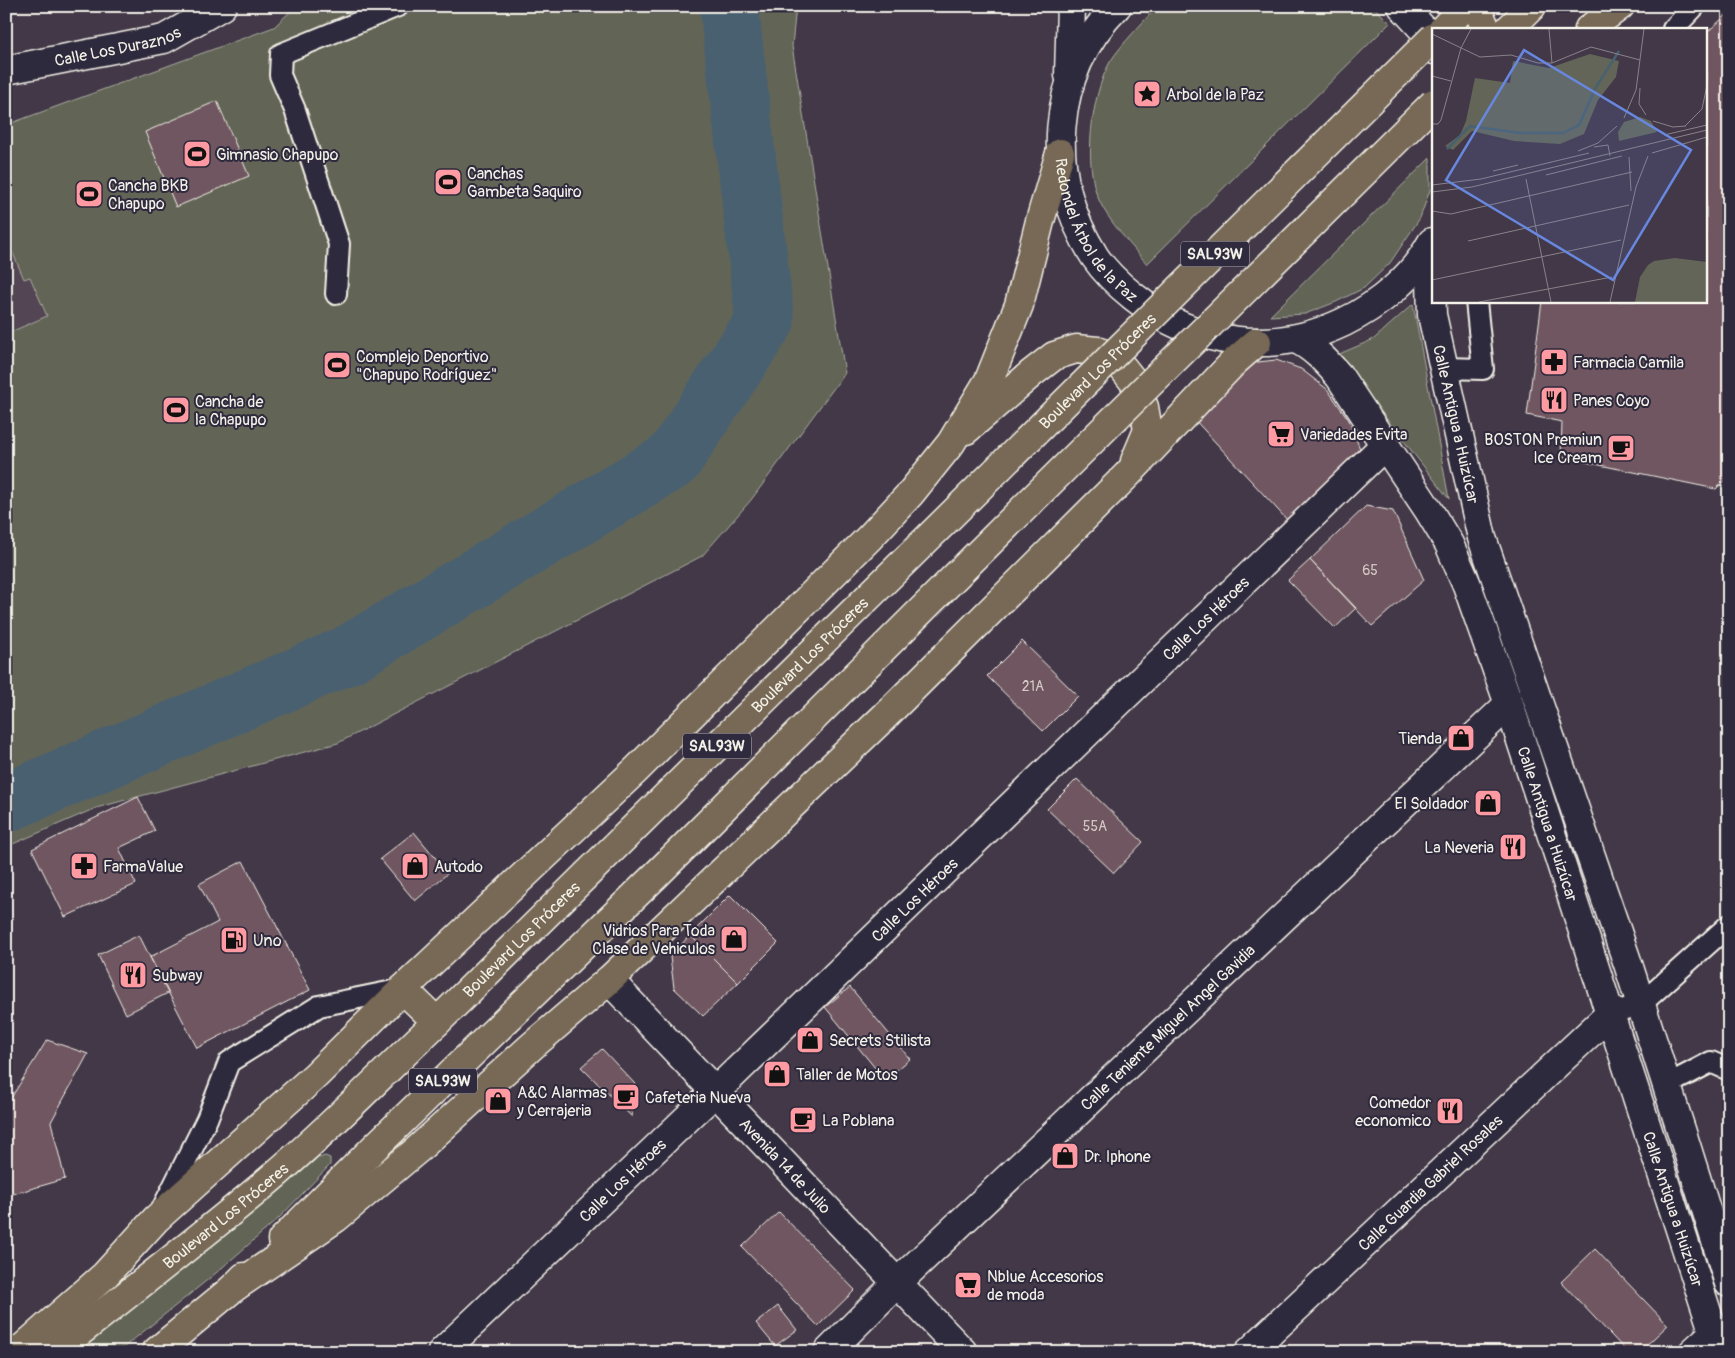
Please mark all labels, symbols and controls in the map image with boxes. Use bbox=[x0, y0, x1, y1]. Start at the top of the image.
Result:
street label: Calle Los Duraznos bbox=[53, 23, 185, 71]
inset map bbox=[1432, 28, 1708, 302]
place icon: Arbol de la Paz bbox=[1132, 79, 1162, 109]
place label: Arbol de la Paz bbox=[1166, 85, 1264, 105]
sports icon: Gimnasio Chapupo bbox=[182, 139, 212, 169]
place label: Gimnasio Chapupo bbox=[216, 145, 339, 165]
street label: Redondel Árbol de la Paz bbox=[1050, 157, 1141, 307]
place label: Canchas Gambeta Saquiro bbox=[467, 164, 582, 202]
sports icon: Canchas Gambeta Saquiro bbox=[433, 167, 463, 197]
place label: Cancha BKB Chapupo bbox=[108, 176, 188, 214]
sports icon: Cancha BKB Chapupo bbox=[74, 179, 104, 209]
road number: SAL93W bbox=[1181, 242, 1249, 266]
street label: Boulevard Los Próceres bbox=[1035, 309, 1161, 434]
street label: Calle Antigua a Huizúcar bbox=[1428, 343, 1483, 506]
place label: Complejo Deportivo "Chapupo Rodríguez" bbox=[356, 347, 497, 385]
pharmacy icon: Farmacia Camila bbox=[1539, 347, 1569, 377]
sports icon: Complejo Deportivo "Chapupo Rodríguez" bbox=[322, 350, 352, 380]
place label: Farmacia Camila bbox=[1573, 353, 1684, 373]
restaurant icon: Panes Coyo bbox=[1539, 385, 1569, 415]
place label: Panes Coyo bbox=[1573, 391, 1650, 411]
place label: Cancha de la Chapupo bbox=[195, 392, 267, 430]
sports icon: Cancha de la Chapupo bbox=[161, 395, 191, 425]
supermarket icon: Variedades Evita bbox=[1266, 419, 1296, 449]
place label: Variedades Evita bbox=[1300, 425, 1408, 445]
place label: BOSTON Premiun Ice Cream bbox=[1484, 430, 1602, 468]
cafe icon: BOSTON Premiun Ice Cream bbox=[1606, 433, 1636, 463]
house number: 65 bbox=[1362, 562, 1378, 579]
street label: Calle Los Héroes bbox=[1159, 573, 1254, 665]
street label: Boulevard Los Próceres bbox=[747, 593, 873, 718]
house number: 21A bbox=[1022, 678, 1044, 695]
shop icon: Tienda bbox=[1446, 723, 1476, 753]
place label: Tienda bbox=[1398, 729, 1442, 749]
road number: SAL93W bbox=[683, 734, 751, 758]
street label: Calle Antigua a Huizúcar bbox=[1513, 744, 1582, 905]
shop icon: El Soldador bbox=[1473, 788, 1503, 818]
place label: El Soldador bbox=[1395, 794, 1469, 814]
house number: 55A bbox=[1083, 818, 1107, 835]
restaurant icon: La Neveria bbox=[1498, 832, 1528, 862]
place label: La Neveria bbox=[1424, 838, 1494, 858]
pharmacy icon: FarmaValue bbox=[69, 851, 99, 881]
shop icon: Autodo bbox=[400, 851, 430, 881]
street label: Calle Los Héroes bbox=[868, 854, 962, 946]
place label: FarmaValue bbox=[103, 857, 183, 877]
place label: Autodo bbox=[434, 857, 483, 877]
street label: Boulevard Los Próceres bbox=[459, 878, 584, 1002]
place label: Vidrios Para Toda Clase de Vehiculos bbox=[592, 921, 715, 959]
shop icon: Vidrios Para Toda Clase de Vehiculos bbox=[719, 924, 749, 954]
fuel station icon: Uno bbox=[219, 925, 249, 955]
place label: Uno bbox=[253, 931, 282, 951]
street label: Calle Teniente Miguel Angel Gavidia bbox=[1077, 941, 1260, 1115]
restaurant icon: Subway bbox=[118, 960, 148, 990]
place label: Subway bbox=[152, 966, 202, 986]
shop icon: Secrets Stilista bbox=[795, 1025, 825, 1055]
place label: Secrets Stilista bbox=[829, 1031, 931, 1051]
shop icon: Taller de Motos bbox=[762, 1059, 792, 1089]
place label: Taller de Motos bbox=[796, 1065, 898, 1085]
road number: SAL93W bbox=[409, 1068, 477, 1094]
cafe icon: Cafeteria Nueva bbox=[611, 1082, 641, 1112]
place label: A&C Alarmas y Cerrajeria bbox=[516, 1083, 607, 1121]
shop icon: A&C Alarmas y Cerrajeria bbox=[483, 1086, 513, 1116]
place label: Cafeteria Nueva bbox=[645, 1088, 751, 1108]
place label: Comedor economico bbox=[1355, 1093, 1431, 1131]
restaurant icon: Comedor economico bbox=[1435, 1096, 1465, 1126]
cafe icon: La Poblana bbox=[788, 1105, 818, 1135]
place label: La Poblana bbox=[822, 1111, 894, 1131]
street label: Calle Guardia Gabriel Rosales bbox=[1354, 1111, 1507, 1256]
street label: Avenida 14 de Julio bbox=[735, 1114, 835, 1218]
street label: Calle Antigua a Huizúcar bbox=[1638, 1129, 1707, 1290]
street label: Calle Los Héroes bbox=[575, 1135, 671, 1227]
shop icon: Dr. Iphone bbox=[1050, 1141, 1080, 1171]
place label: Dr. Iphone bbox=[1084, 1147, 1151, 1167]
street label: Boulevard Los Próceres bbox=[159, 1159, 293, 1274]
place label: Nblue Accesorios de moda bbox=[987, 1267, 1103, 1305]
supermarket icon: Nblue Accesorios de moda bbox=[953, 1270, 983, 1300]

